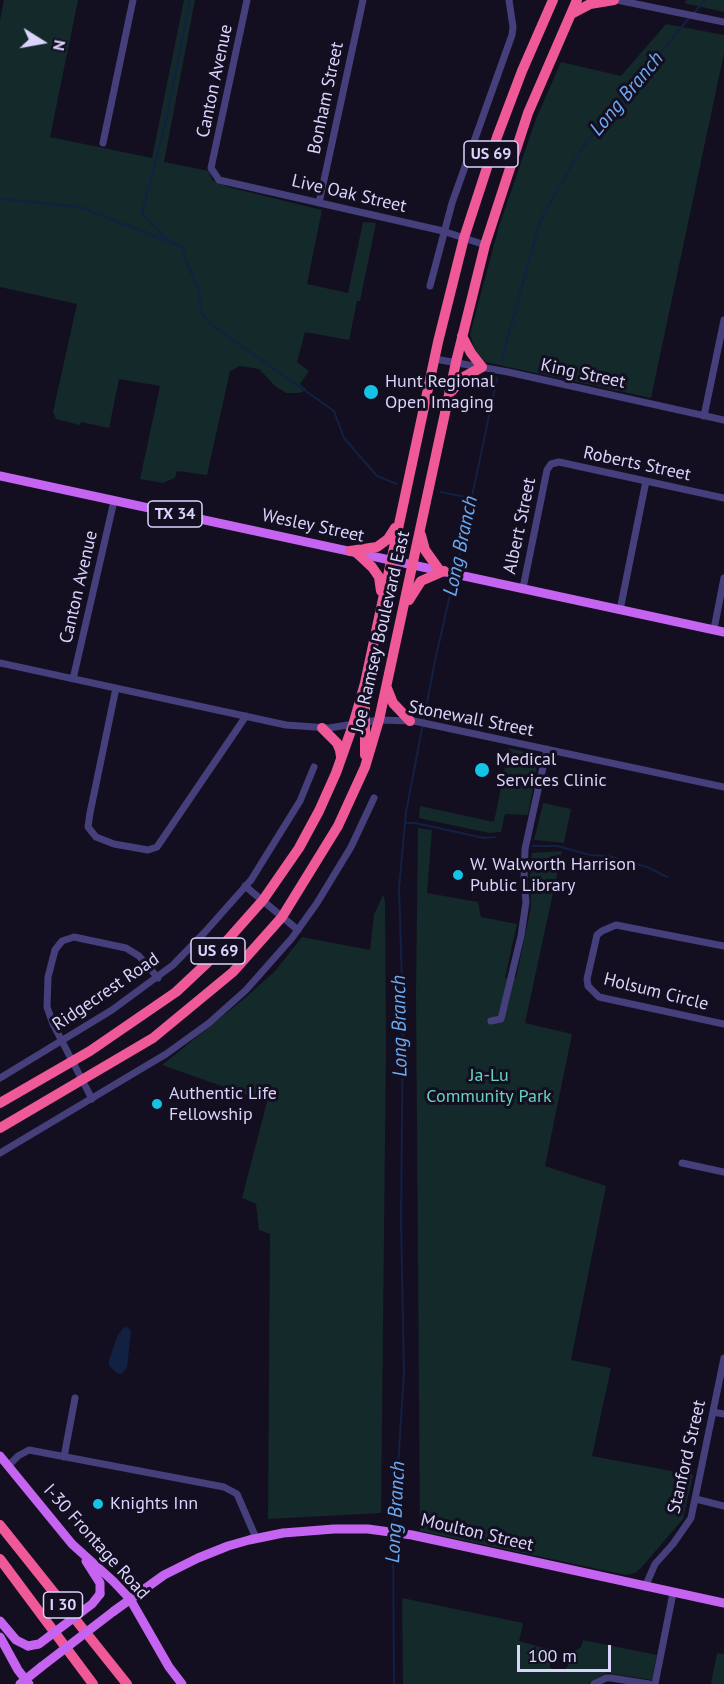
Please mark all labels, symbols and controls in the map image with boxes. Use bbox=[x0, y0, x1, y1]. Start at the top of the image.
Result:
north arrow bbox=[12, 12, 72, 72]
street label: Canton Avenue bbox=[192, 22, 238, 140]
text: N bbox=[49, 38, 70, 52]
street label: Bonham Street bbox=[304, 40, 348, 156]
water label: Long Branch bbox=[585, 47, 669, 141]
road number: US 69 bbox=[464, 141, 518, 167]
street label: Live Oak Street bbox=[289, 170, 409, 218]
street label: King Street bbox=[539, 354, 627, 394]
place label: Hunt Regional Open Imaging bbox=[385, 371, 495, 413]
marker: Hunt Regional Open Imaging bbox=[362, 383, 380, 401]
street label: Roberts Street bbox=[581, 442, 693, 486]
street label: Albert Street bbox=[499, 476, 541, 576]
water label: Long Branch bbox=[439, 494, 483, 598]
road number: TX 34 bbox=[148, 501, 202, 527]
street label: Wesley Street bbox=[260, 505, 366, 547]
street label: Canton Avenue bbox=[56, 528, 102, 646]
street label: Joe Ramsey Boulevard East bbox=[347, 529, 415, 735]
street label: Stonewall Street bbox=[406, 696, 536, 742]
place label: Medical Services Clinic bbox=[496, 749, 607, 792]
marker: Medical Services Clinic bbox=[473, 761, 491, 779]
place label: W. Walworth Harrison Public Library bbox=[470, 854, 636, 896]
marker: W. Walworth Harrison Public Library bbox=[451, 868, 465, 882]
road number: US 69 bbox=[191, 938, 245, 964]
street label: Ridgecrest Road bbox=[49, 948, 163, 1036]
street label: Holsum Circle bbox=[601, 969, 711, 1015]
water label: Long Branch bbox=[387, 975, 413, 1077]
park label: Ja-Lu Community Park bbox=[426, 1065, 552, 1108]
place label: Authentic Life Fellowship bbox=[169, 1083, 277, 1126]
marker: Authentic Life Fellowship bbox=[150, 1097, 164, 1111]
street label: Stanford Street bbox=[663, 1398, 711, 1516]
water label: Long Branch bbox=[381, 1461, 411, 1563]
street label: I-30 Frontage Road bbox=[39, 1480, 153, 1604]
place label: Knights Inn bbox=[110, 1493, 198, 1515]
marker: Knights Inn bbox=[91, 1497, 105, 1511]
street label: Moulton Street bbox=[419, 1510, 535, 1556]
road number: I 30 bbox=[44, 1592, 82, 1618]
scale bar bbox=[520, 1633, 614, 1671]
text: 100 m bbox=[528, 1644, 577, 1667]

